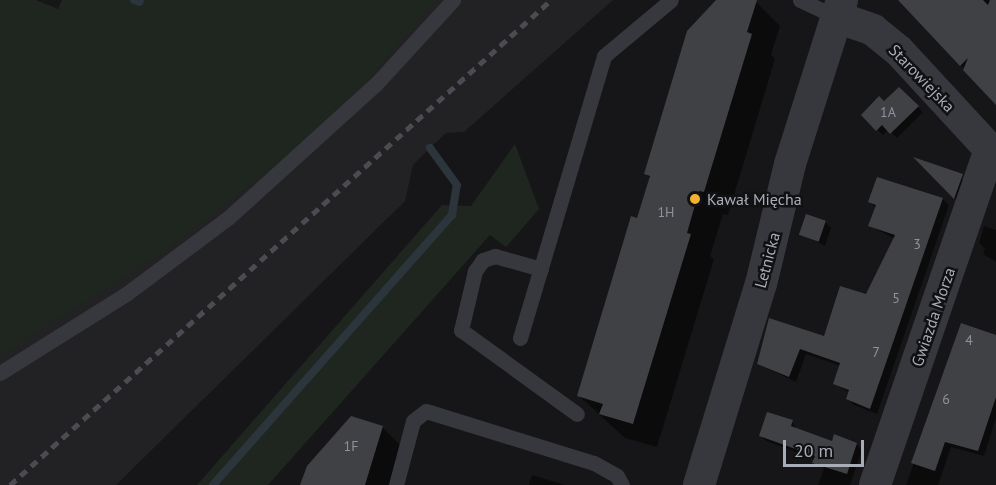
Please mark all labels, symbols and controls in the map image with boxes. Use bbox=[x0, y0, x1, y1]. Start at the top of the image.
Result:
street label: Starowiejska bbox=[885, 40, 959, 116]
house number: 1A bbox=[880, 104, 896, 120]
place label: Kawał Mięcha bbox=[707, 189, 802, 209]
marker: Kawał Mięcha bbox=[688, 192, 702, 206]
house number: 1H bbox=[657, 204, 675, 220]
street label: Letnicka bbox=[750, 230, 784, 290]
house number: 3 bbox=[913, 236, 921, 252]
street label: Gwiazda Morza bbox=[907, 265, 959, 369]
house number: 5 bbox=[892, 290, 900, 306]
house number: 4 bbox=[965, 332, 973, 348]
house number: 7 bbox=[872, 344, 880, 360]
house number: 6 bbox=[942, 391, 950, 407]
scale bar bbox=[786, 428, 867, 466]
house number: 1F bbox=[344, 438, 358, 454]
text: 20 m bbox=[794, 439, 833, 462]

